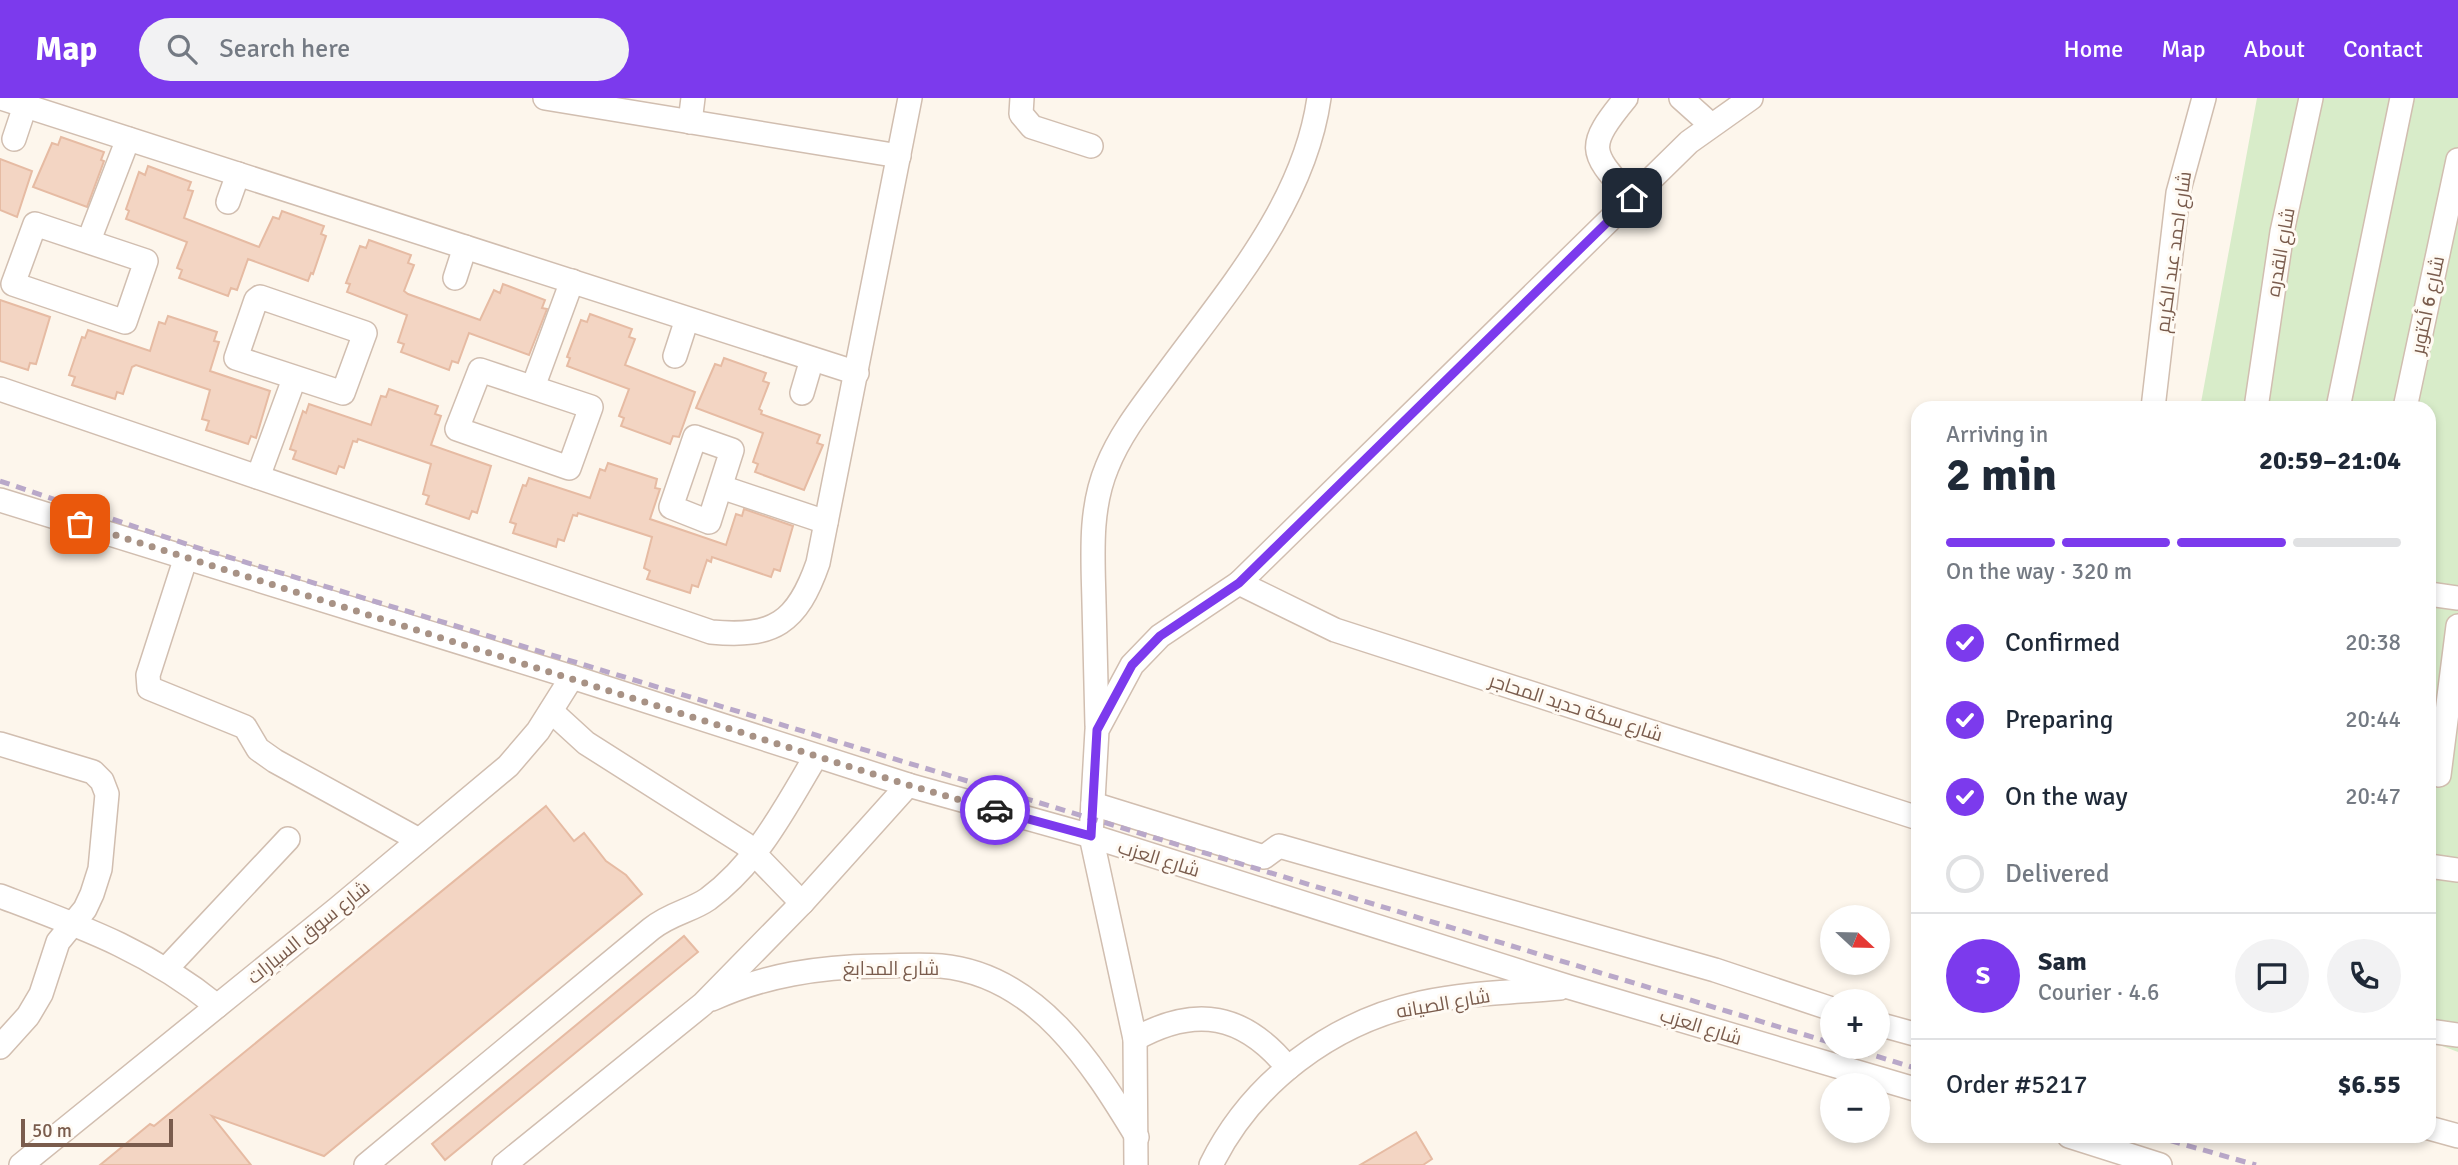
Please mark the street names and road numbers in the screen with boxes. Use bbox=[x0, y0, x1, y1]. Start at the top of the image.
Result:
street label: شارع احمد عبد الكريم bbox=[2151, 170, 2198, 334]
street label: شارع القدره bbox=[2261, 206, 2302, 299]
street label: شارع 6 أكتوبر bbox=[2406, 254, 2451, 358]
street label: شارع سكة حديد المحاجر bbox=[1485, 668, 1665, 748]
street label: شارع العزب bbox=[1115, 835, 1202, 884]
street label: شارع سوق السيارات bbox=[242, 876, 376, 990]
street label: شارع المدابغ bbox=[843, 957, 939, 982]
street label: شارع الصيانه bbox=[1394, 984, 1492, 1025]
street label: شارع العزب bbox=[1657, 1003, 1744, 1052]

